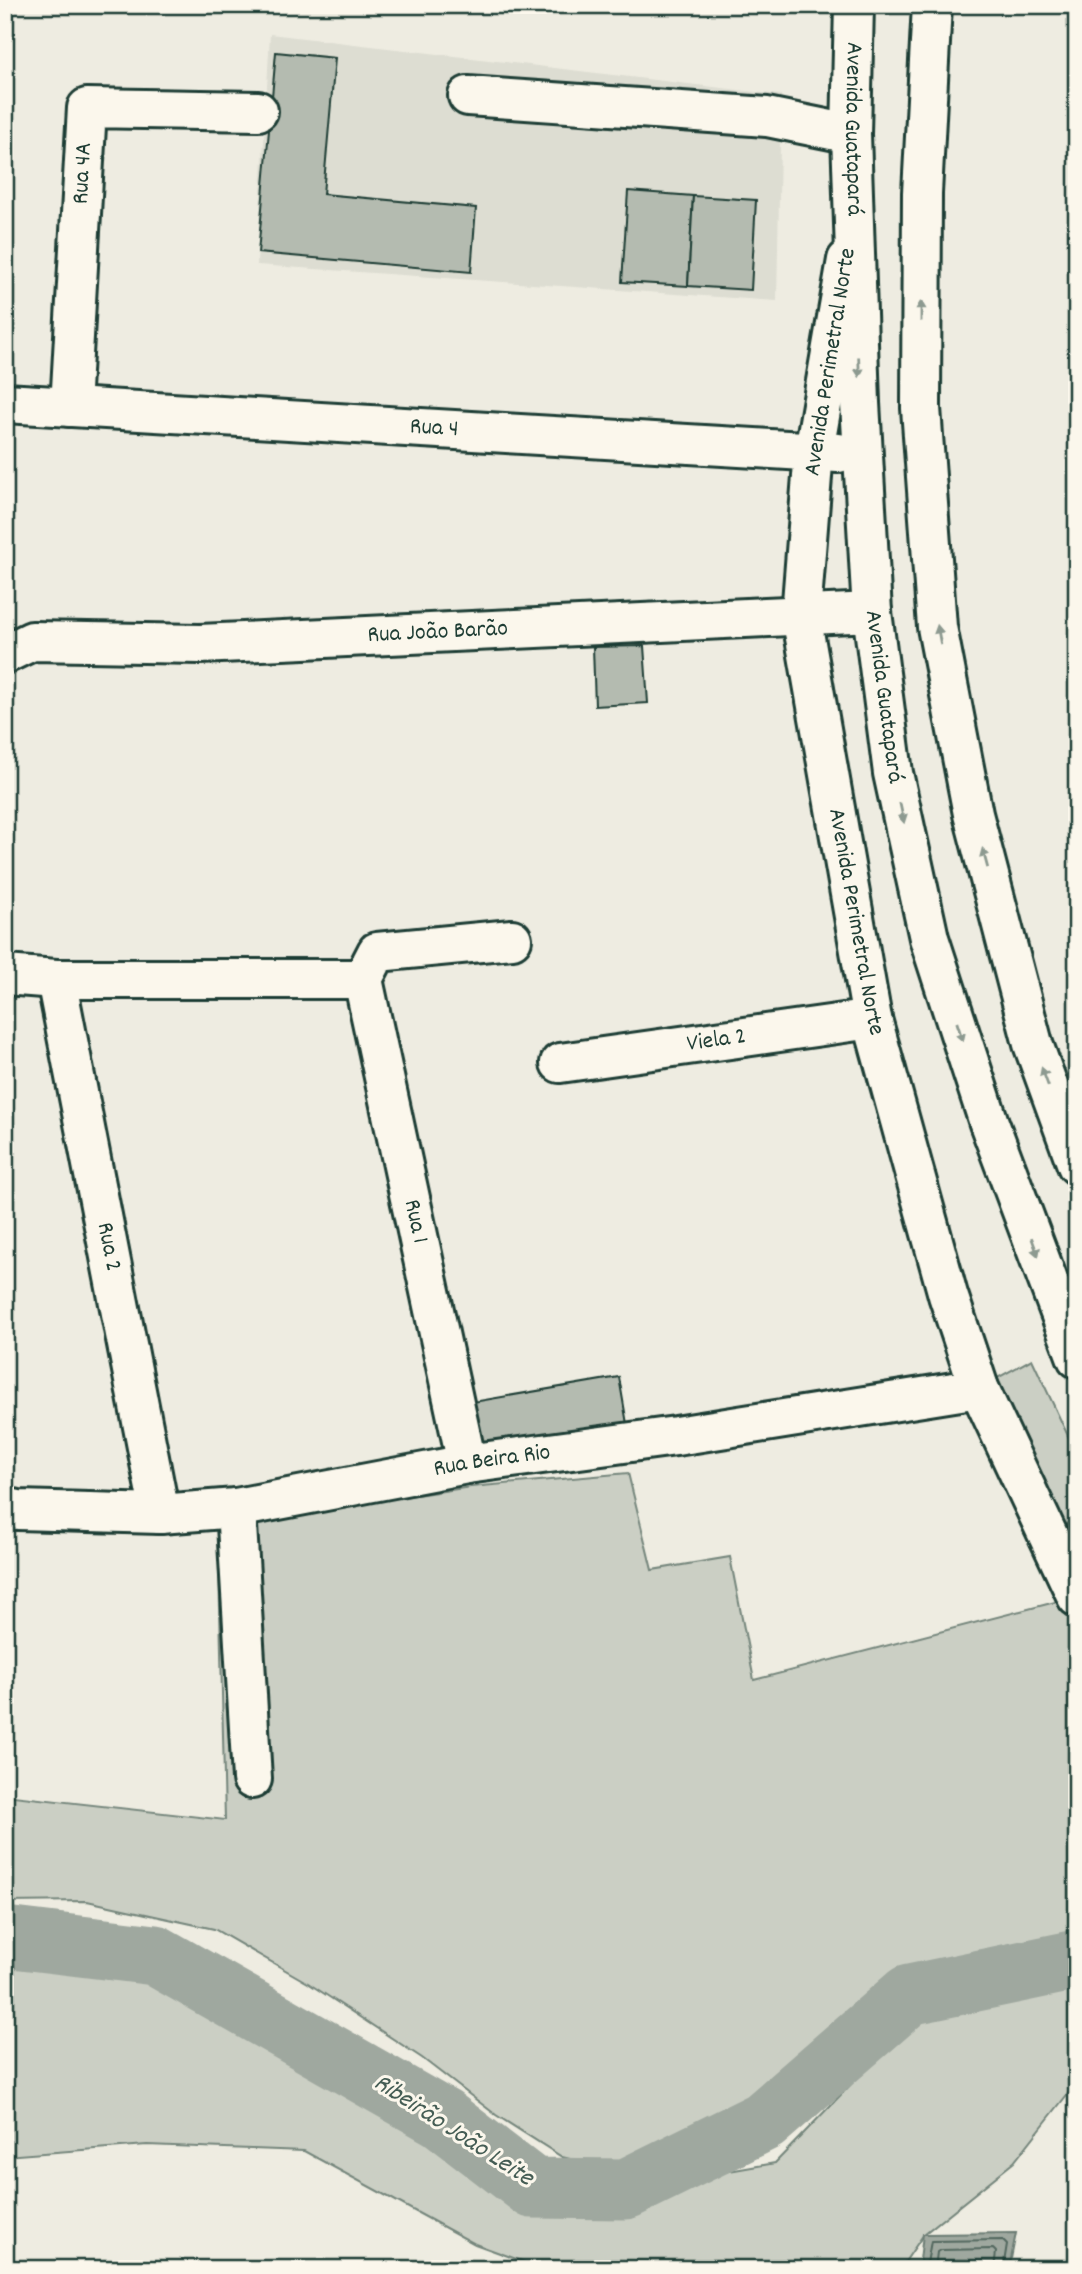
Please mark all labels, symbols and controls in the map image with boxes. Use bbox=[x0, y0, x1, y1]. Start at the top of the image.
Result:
street label: Avenida Guatapará bbox=[834, 41, 871, 217]
street label: Rua 4A bbox=[65, 142, 102, 205]
street label: Avenida Perimetral Norte bbox=[796, 246, 866, 478]
one-way arrow bbox=[915, 300, 927, 322]
one-way arrow bbox=[854, 357, 865, 379]
street label: Rua 4 bbox=[409, 410, 460, 447]
street label: Avenida Guatapará bbox=[855, 608, 912, 787]
street label: Rua João Barão bbox=[367, 612, 509, 653]
one-way arrow bbox=[933, 624, 944, 646]
one-way arrow bbox=[896, 802, 907, 824]
street label: Avenida Perimetral Norte bbox=[818, 806, 893, 1039]
one-way arrow bbox=[979, 847, 990, 869]
street label: Viela 2 bbox=[685, 1020, 748, 1062]
one-way arrow bbox=[955, 1022, 966, 1043]
one-way arrow bbox=[1039, 1067, 1050, 1088]
street label: Rua 1 bbox=[394, 1196, 436, 1247]
street label: Rua 2 bbox=[87, 1220, 129, 1274]
one-way arrow bbox=[1030, 1236, 1041, 1257]
street label: Rua Beira Rio bbox=[431, 1436, 553, 1487]
water label: Ribeirão João Leite bbox=[366, 2065, 542, 2198]

